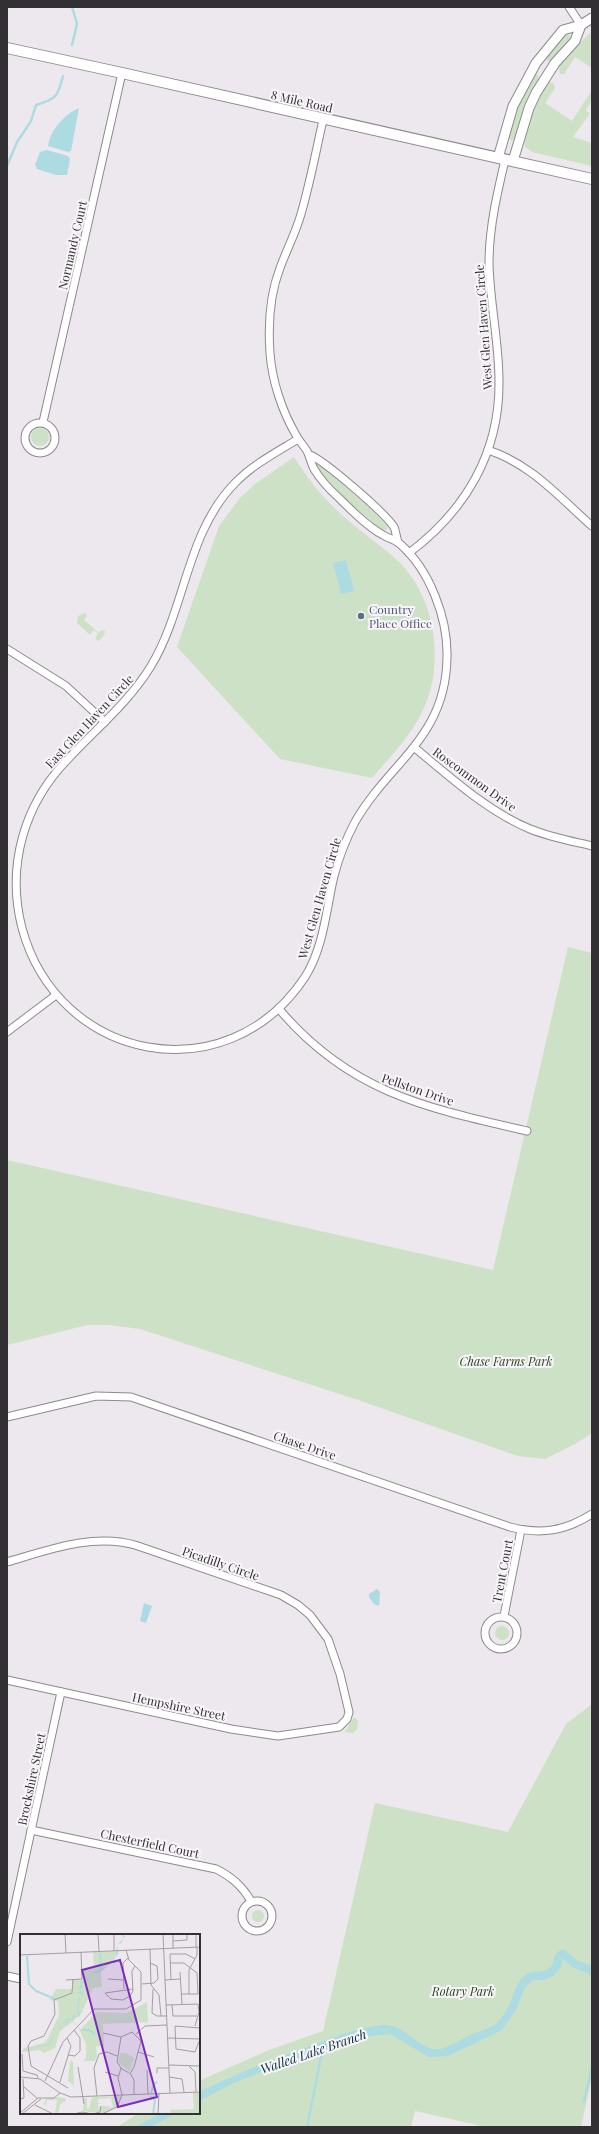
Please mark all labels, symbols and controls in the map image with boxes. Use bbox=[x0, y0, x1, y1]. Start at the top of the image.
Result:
street label: 8 Mile Road bbox=[270, 86, 334, 116]
street label: Normandy Court bbox=[54, 198, 90, 291]
street label: West Glen Haven Circle bbox=[471, 264, 495, 391]
place label: Country Place Office bbox=[369, 601, 432, 631]
marker: Country Place Office bbox=[356, 611, 366, 621]
street label: East Glen Haven Circle bbox=[41, 671, 137, 771]
street label: Roscommon Drive bbox=[430, 743, 520, 815]
street label: West Glen Haven Circle bbox=[294, 836, 344, 961]
street label: Pellston Drive bbox=[380, 1069, 456, 1109]
park label: Chase Farms Park bbox=[459, 1353, 553, 1369]
street label: Chase Drive bbox=[272, 1427, 338, 1463]
street label: Trent Court bbox=[488, 1537, 516, 1604]
street label: Picadilly Circle bbox=[180, 1542, 262, 1584]
street label: Hempshire Street bbox=[131, 1688, 228, 1724]
street label: Brockshire Street bbox=[13, 1731, 49, 1827]
street label: Chesterfield Court bbox=[99, 1825, 202, 1861]
inset map bbox=[20, 1934, 200, 2114]
park label: Rotary Park bbox=[431, 1983, 494, 1999]
water label: Walled Lake Branch bbox=[258, 2025, 368, 2077]

